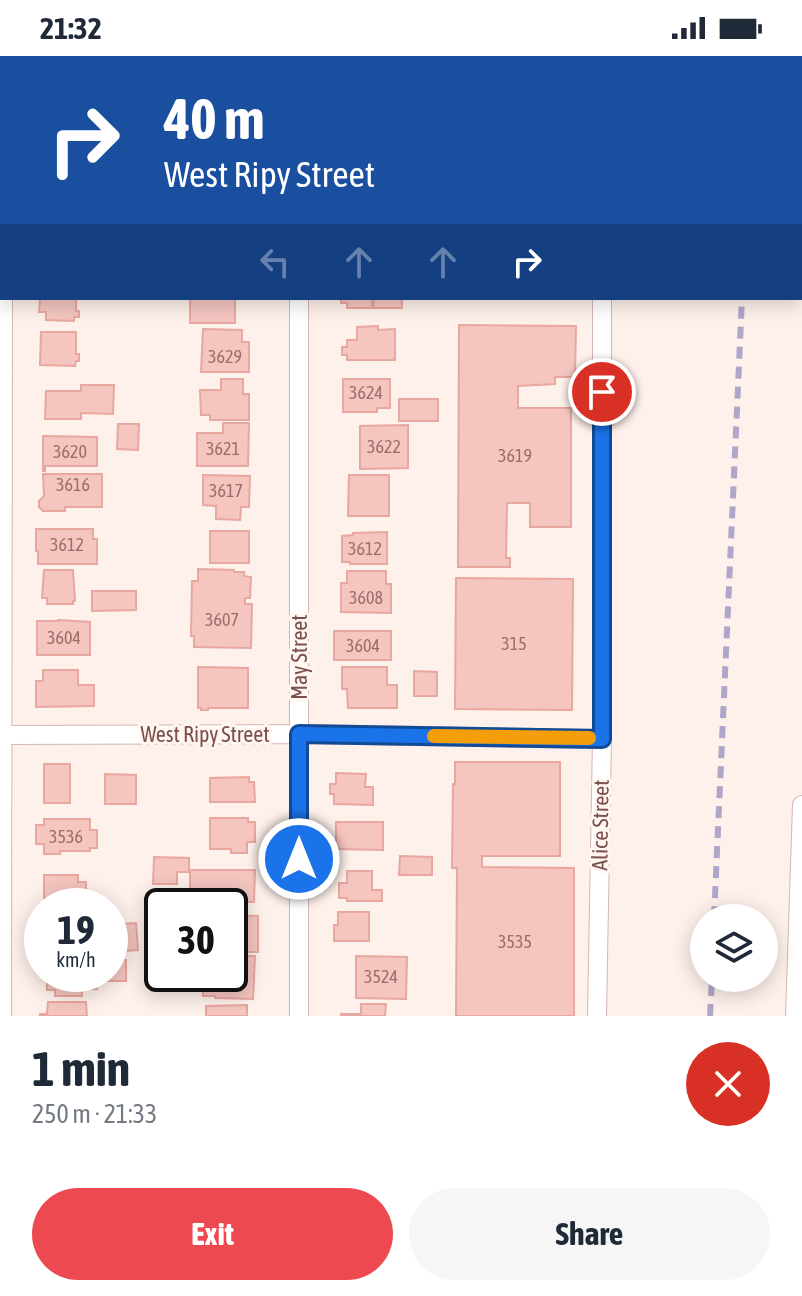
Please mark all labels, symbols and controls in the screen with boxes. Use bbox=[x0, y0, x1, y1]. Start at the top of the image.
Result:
text: 21:32 bbox=[40, 11, 102, 45]
text: 40 m bbox=[164, 87, 265, 151]
icon: right bbox=[32, 88, 136, 192]
text: West Ripy Street bbox=[164, 153, 375, 195]
icon: left bbox=[253, 240, 297, 284]
icon: ahead bbox=[337, 240, 381, 284]
icon: ahead bbox=[421, 240, 465, 284]
icon: right bbox=[505, 240, 549, 284]
house number: 3629 bbox=[208, 346, 242, 367]
pin bbox=[568, 358, 636, 426]
icon: arrive bbox=[580, 370, 624, 414]
house number: 3624 bbox=[349, 382, 383, 403]
house number: 3622 bbox=[367, 436, 401, 457]
house number: 3621 bbox=[206, 438, 240, 459]
house number: 3620 bbox=[53, 441, 87, 462]
house number: 3619 bbox=[498, 445, 532, 466]
house number: 3616 bbox=[56, 474, 90, 495]
house number: 3617 bbox=[209, 480, 243, 501]
house number: 3612 bbox=[50, 534, 84, 555]
house number: 3612 bbox=[348, 538, 382, 559]
house number: 3608 bbox=[349, 587, 383, 608]
house number: 3607 bbox=[205, 609, 239, 630]
street label: May Street bbox=[286, 614, 312, 700]
house number: 3604 bbox=[47, 627, 81, 648]
house number: 315 bbox=[501, 633, 527, 654]
house number: 3604 bbox=[346, 635, 380, 656]
street label: West Ripy Street bbox=[140, 721, 270, 747]
street label: Alice Street bbox=[586, 779, 614, 871]
position arrow bbox=[257, 817, 341, 901]
house number: 3536 bbox=[49, 826, 83, 847]
speed limit sign: 30 bbox=[144, 888, 248, 992]
map controls bbox=[690, 904, 778, 992]
button: layers bbox=[690, 904, 778, 992]
text: 19 bbox=[57, 907, 95, 952]
house number: 3535 bbox=[498, 931, 532, 952]
text: km/h bbox=[56, 948, 96, 971]
house number: 3524 bbox=[364, 966, 398, 987]
text: 1 min bbox=[32, 1041, 130, 1096]
button: close bbox=[686, 1042, 770, 1126]
text: 250 m · 21:33 bbox=[32, 1099, 157, 1129]
button: Exit bbox=[32, 1188, 393, 1280]
button: Share bbox=[409, 1188, 770, 1280]

